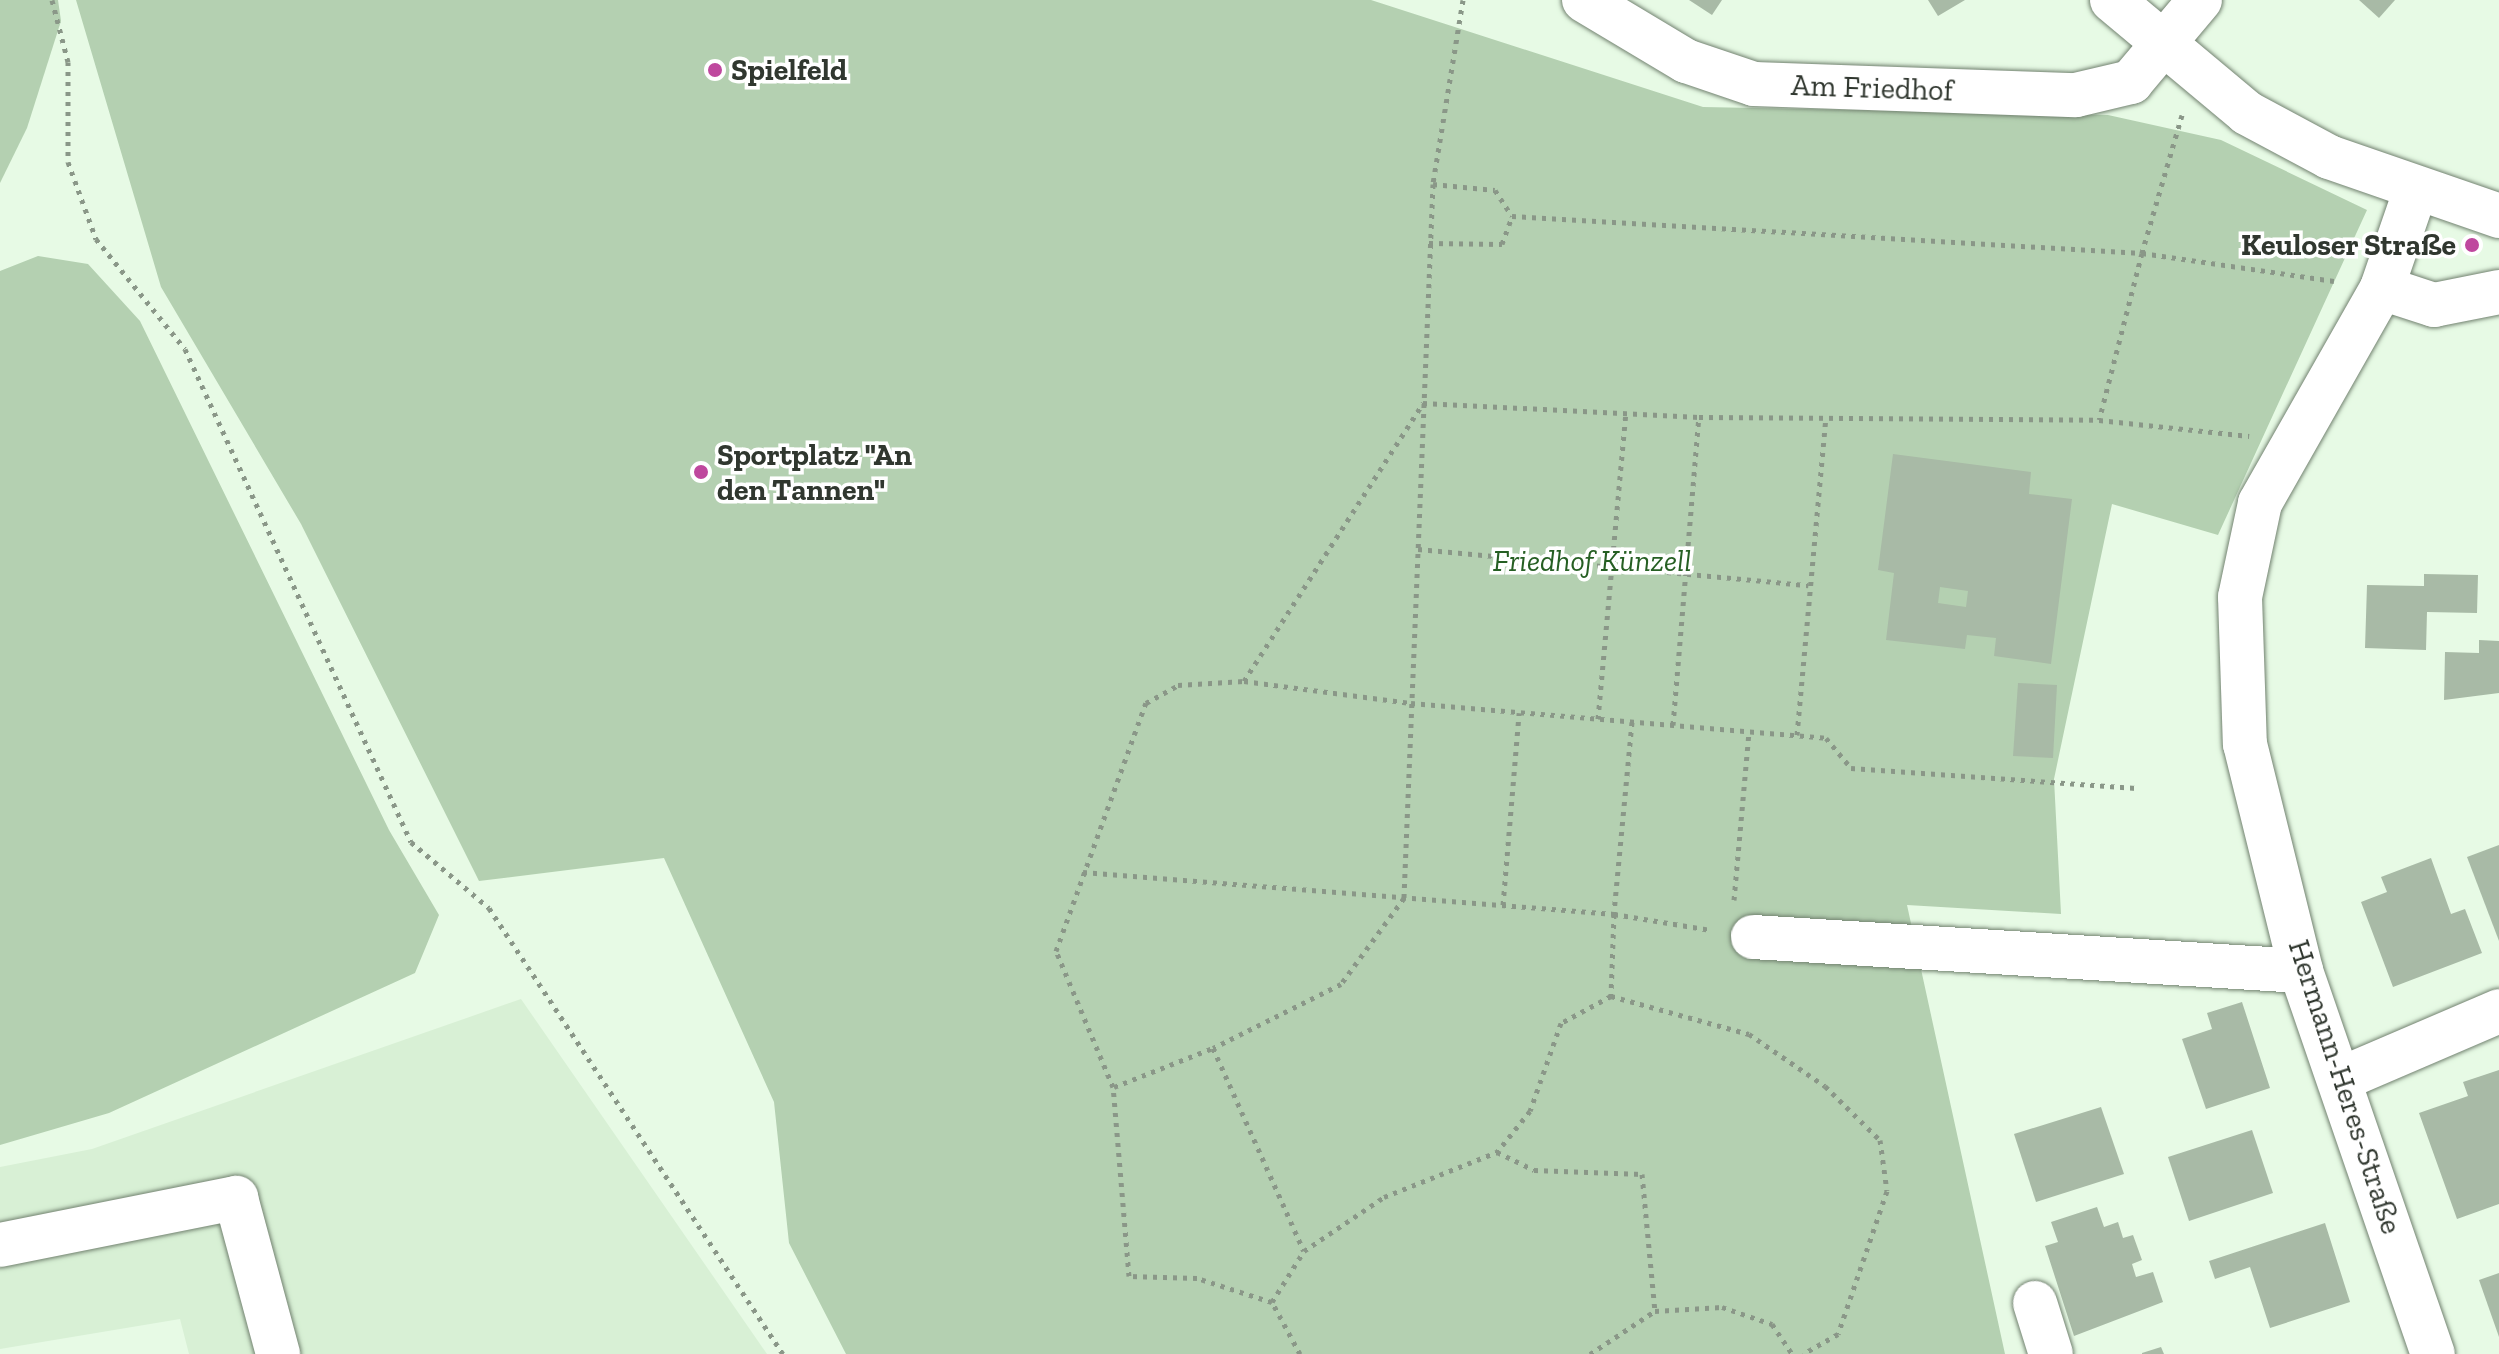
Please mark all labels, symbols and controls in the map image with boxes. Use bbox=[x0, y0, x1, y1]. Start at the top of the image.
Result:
place label: Spielfeld bbox=[731, 52, 847, 88]
marker: Spielfeld bbox=[706, 61, 724, 79]
street label: Am Friedhof bbox=[1790, 67, 1954, 109]
place label: Keuloser Straße bbox=[2241, 227, 2456, 263]
marker: Keuloser Straße bbox=[2463, 236, 2481, 254]
place label: Sportplatz "An den Tannen" bbox=[717, 437, 912, 508]
marker: Sportplatz "An den Tannen" bbox=[692, 463, 710, 481]
park label: Friedhof Künzell bbox=[1493, 543, 1691, 579]
street label: Hermann-Heres-Straße bbox=[2280, 935, 2410, 1239]

